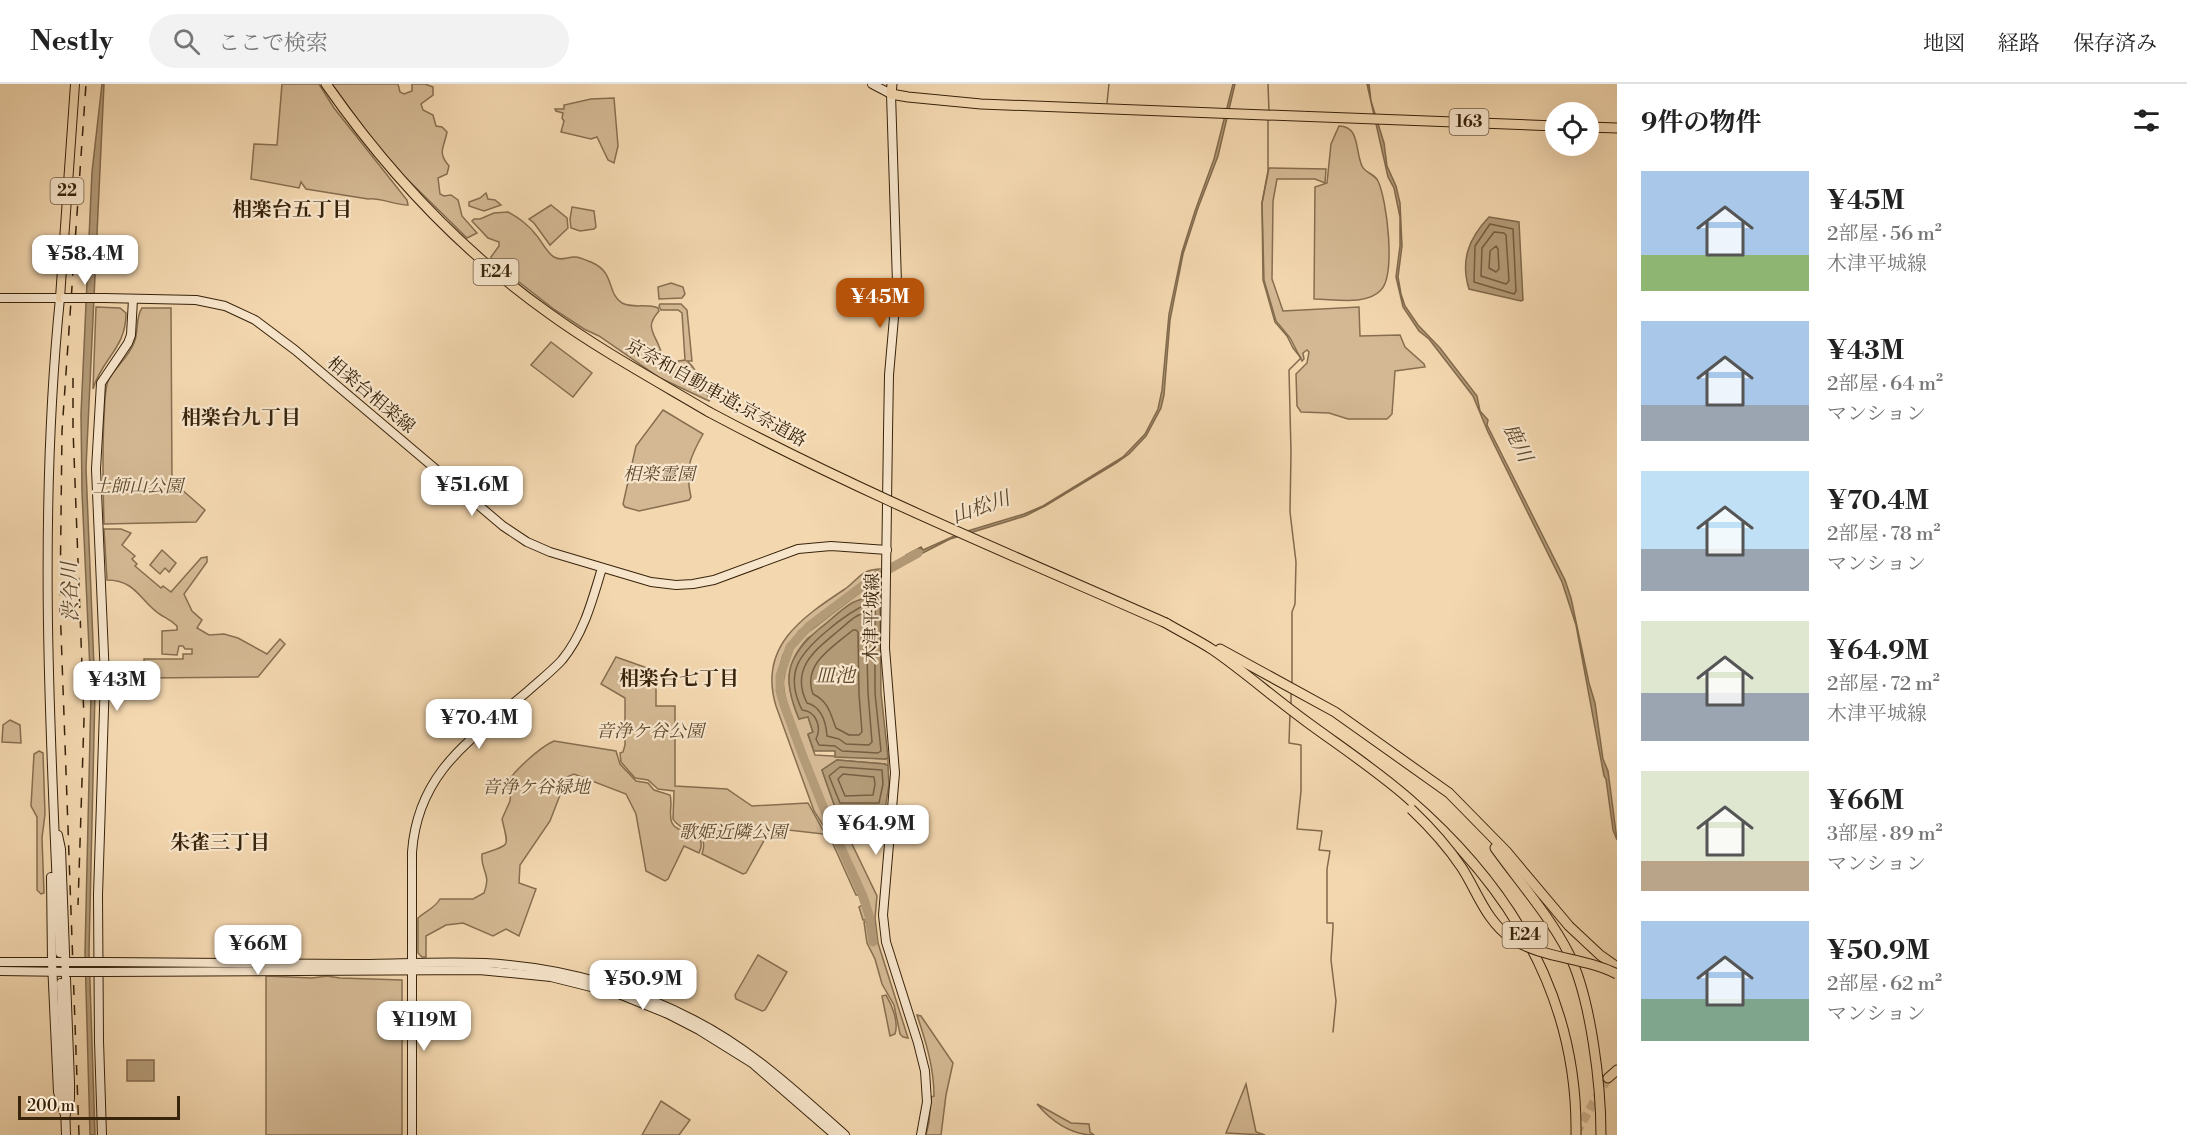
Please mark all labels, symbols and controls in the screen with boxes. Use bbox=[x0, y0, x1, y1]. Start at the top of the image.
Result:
search box bbox=[149, 14, 569, 68]
text: Nestly bbox=[30, 24, 113, 59]
icon: search bbox=[170, 25, 203, 58]
text: ここで検索 bbox=[218, 30, 328, 57]
text: 地図 bbox=[1923, 31, 1965, 57]
text: 経路 bbox=[1998, 31, 2040, 57]
text: 保存済み bbox=[2073, 31, 2157, 57]
map controls bbox=[1545, 102, 1599, 156]
button: locate bbox=[1545, 102, 1599, 156]
icon: filters bbox=[2130, 104, 2163, 137]
text: 9件の物件 bbox=[1641, 107, 1761, 139]
road number: 163 bbox=[1450, 109, 1488, 135]
road number: 22 bbox=[50, 178, 84, 204]
text: ¥45M bbox=[1827, 185, 1905, 217]
icon: home bbox=[1689, 195, 1761, 267]
district label: 相楽台五丁目 bbox=[232, 198, 352, 223]
text: 2部屋 · 56 m² bbox=[1827, 222, 1942, 247]
pin: ¥58.4M bbox=[36, 235, 134, 286]
text: ¥58.4M bbox=[46, 242, 124, 267]
text: 木津平城線 bbox=[1827, 252, 1927, 277]
road number: E24 bbox=[474, 259, 518, 285]
pin: ¥45M bbox=[844, 278, 916, 329]
text: ¥45M bbox=[850, 285, 910, 310]
street label: 京奈和自動車道;京奈道路 bbox=[622, 334, 810, 452]
text: ¥43M bbox=[1827, 335, 1904, 367]
icon: home bbox=[1689, 345, 1761, 417]
street label: 相楽台相楽線 bbox=[322, 351, 420, 439]
text: 2部屋 · 64 m² bbox=[1827, 372, 1943, 397]
text: マンション bbox=[1827, 402, 1926, 427]
district label: 相楽台九丁目 bbox=[181, 406, 301, 431]
water label: 鹿川 bbox=[1497, 420, 1538, 468]
park label: 相楽霊園 bbox=[623, 463, 698, 486]
pin: ¥51.6M bbox=[423, 466, 521, 517]
text: ¥51.6M bbox=[435, 473, 509, 498]
park label: 土師山公園 bbox=[93, 475, 186, 498]
text: ¥70.4M bbox=[1827, 485, 1929, 517]
water label: 山松川 bbox=[949, 486, 1015, 530]
icon: home bbox=[1689, 495, 1761, 567]
text: 2部屋 · 78 m² bbox=[1827, 522, 1941, 547]
text: マンション bbox=[1827, 552, 1926, 577]
water label: 渋谷川 bbox=[57, 560, 85, 622]
street label: 木津平城線 bbox=[860, 573, 884, 663]
text: ¥64.9M bbox=[1827, 635, 1929, 667]
icon: home bbox=[1689, 645, 1761, 717]
pin: ¥43M bbox=[81, 661, 153, 712]
water label: 皿池 bbox=[815, 664, 857, 689]
district label: 相楽台七丁目 bbox=[619, 667, 739, 692]
text: ¥43M bbox=[87, 668, 147, 693]
text: 2部屋 · 72 m² bbox=[1827, 672, 1940, 697]
pin: ¥70.4M bbox=[430, 699, 528, 750]
text: 木津平城線 bbox=[1827, 702, 1927, 727]
text: ¥70.4M bbox=[440, 706, 518, 731]
park label: 音浄ケ谷公園 bbox=[596, 720, 707, 743]
park label: 音浄ケ谷緑地 bbox=[482, 776, 592, 799]
text: ¥66M bbox=[1827, 785, 1904, 817]
icon: home bbox=[1689, 795, 1761, 867]
pin: ¥64.9M bbox=[827, 805, 925, 856]
text: ¥64.9M bbox=[837, 812, 915, 837]
park label: 歌姫近隣公園 bbox=[679, 821, 790, 844]
text: 3部屋 · 89 m² bbox=[1827, 822, 1943, 847]
district label: 朱雀三丁目 bbox=[170, 831, 270, 856]
text: マンション bbox=[1827, 852, 1926, 877]
road number: E24 bbox=[1502, 922, 1547, 948]
pin: ¥66M bbox=[222, 925, 294, 976]
text: ¥66M bbox=[228, 932, 288, 957]
text: ¥50.9M bbox=[1827, 935, 1930, 967]
icon: home bbox=[1689, 945, 1761, 1017]
pin: ¥50.9M bbox=[594, 960, 692, 1011]
text: ¥50.9M bbox=[604, 967, 682, 992]
text: 2部屋 · 62 m² bbox=[1827, 972, 1942, 997]
pin: ¥119M bbox=[382, 1001, 466, 1052]
text: マンション bbox=[1827, 1002, 1926, 1027]
text: ¥119M bbox=[391, 1008, 457, 1033]
scale bar bbox=[18, 1093, 180, 1120]
text: 200 m bbox=[27, 1096, 75, 1116]

